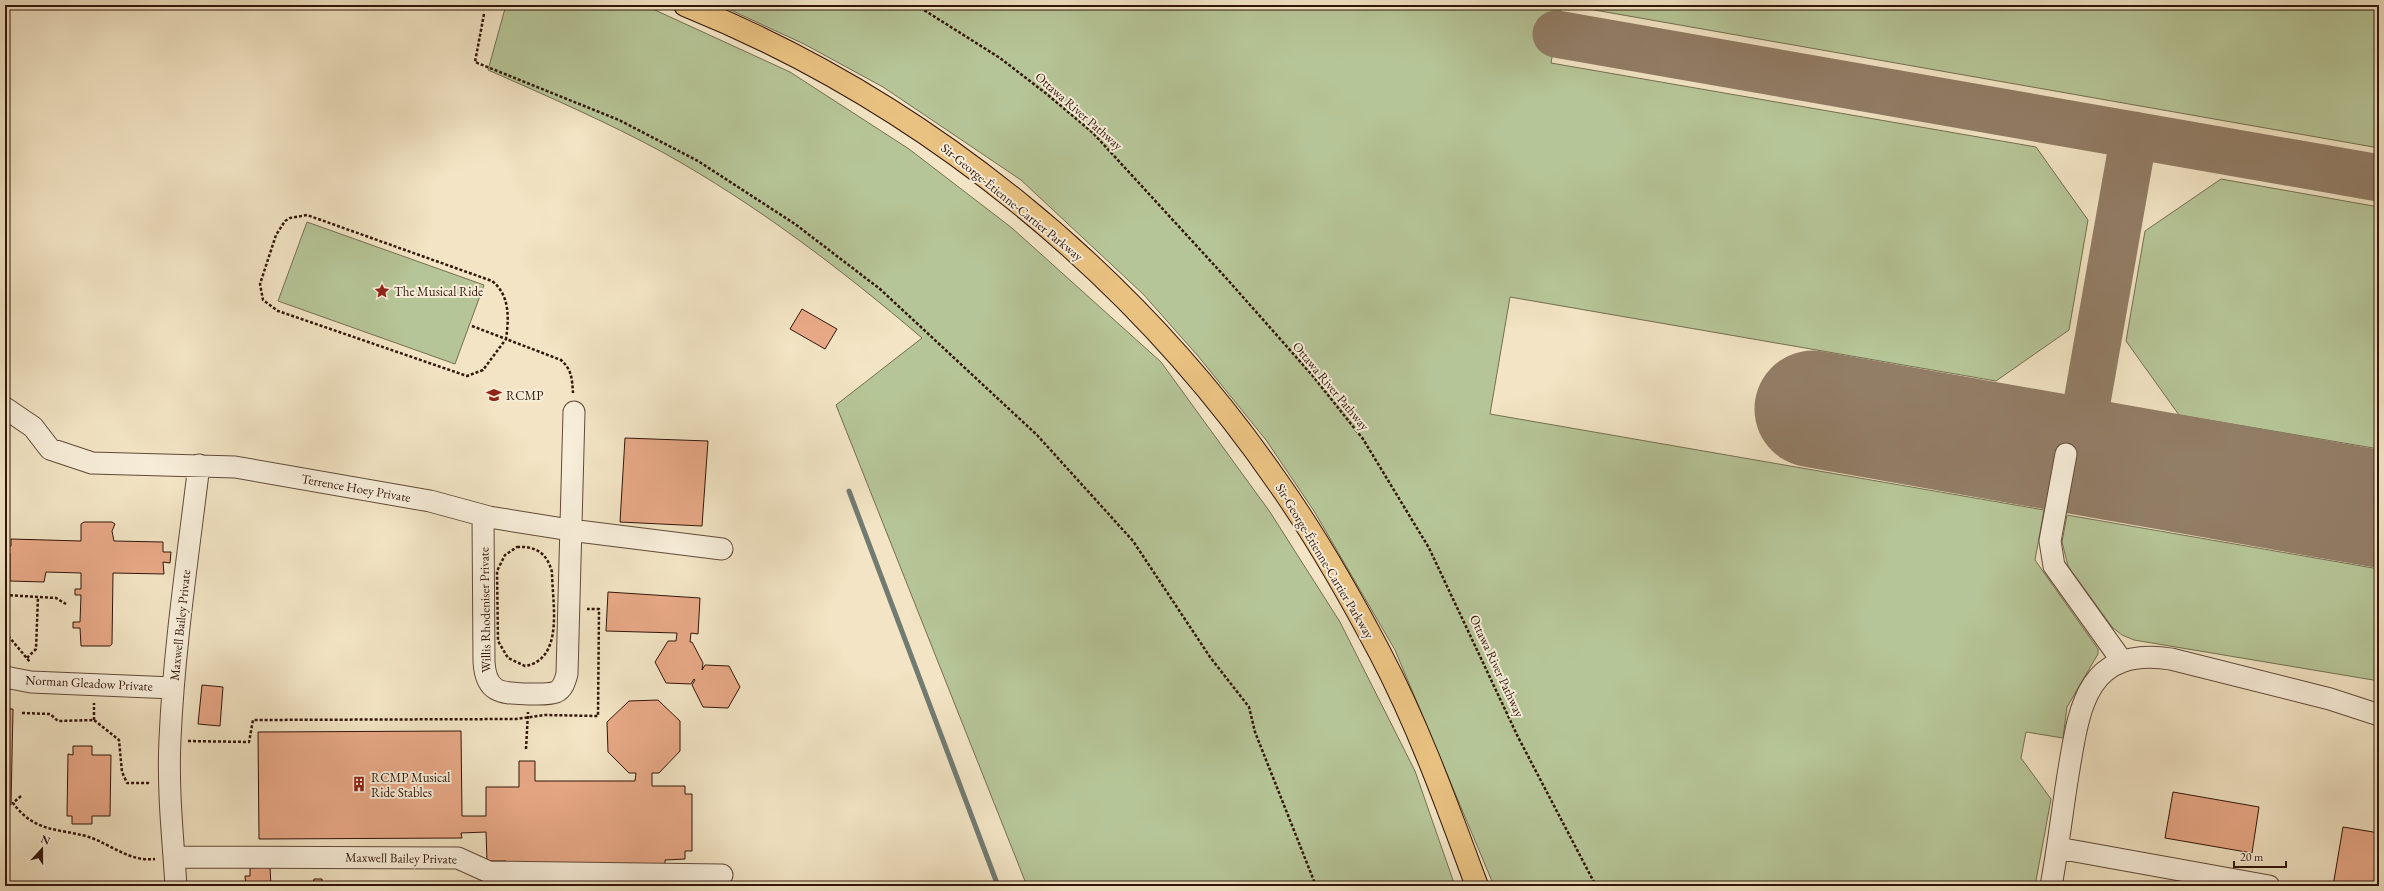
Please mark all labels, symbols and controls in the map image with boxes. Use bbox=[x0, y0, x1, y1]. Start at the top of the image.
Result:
street label: Ottawa River Pathway bbox=[1032, 68, 1127, 154]
street label: Sir-George-Étienne-Cartier Parkway bbox=[937, 139, 1087, 265]
place icon: The Musical Ride bbox=[373, 282, 391, 300]
place label: The Musical Ride bbox=[394, 283, 483, 300]
street label: Ottawa River Pathway bbox=[1289, 338, 1373, 434]
school or university icon: RCMP bbox=[485, 386, 503, 404]
place label: RCMP bbox=[506, 387, 543, 404]
street label: Terrence Hoey Private bbox=[300, 470, 412, 506]
street label: Sir-George-Étienne-Cartier Parkway bbox=[1272, 480, 1378, 642]
street label: Willis Rhodeniser Private bbox=[475, 547, 495, 673]
street label: Maxwell Bailey Private bbox=[166, 569, 194, 681]
street label: Ottawa River Pathway bbox=[1466, 612, 1528, 720]
street label: Norman Gleadow Private bbox=[25, 671, 153, 695]
place label: RCMP Musical Ride Stables bbox=[371, 769, 450, 801]
building icon: RCMP Musical Ride Stables bbox=[350, 775, 368, 793]
north arrow bbox=[22, 829, 62, 869]
text: N bbox=[39, 832, 52, 848]
scale bar bbox=[2234, 843, 2286, 869]
street label: Maxwell Bailey Private bbox=[345, 849, 457, 867]
text: 20 m bbox=[2240, 849, 2264, 865]

